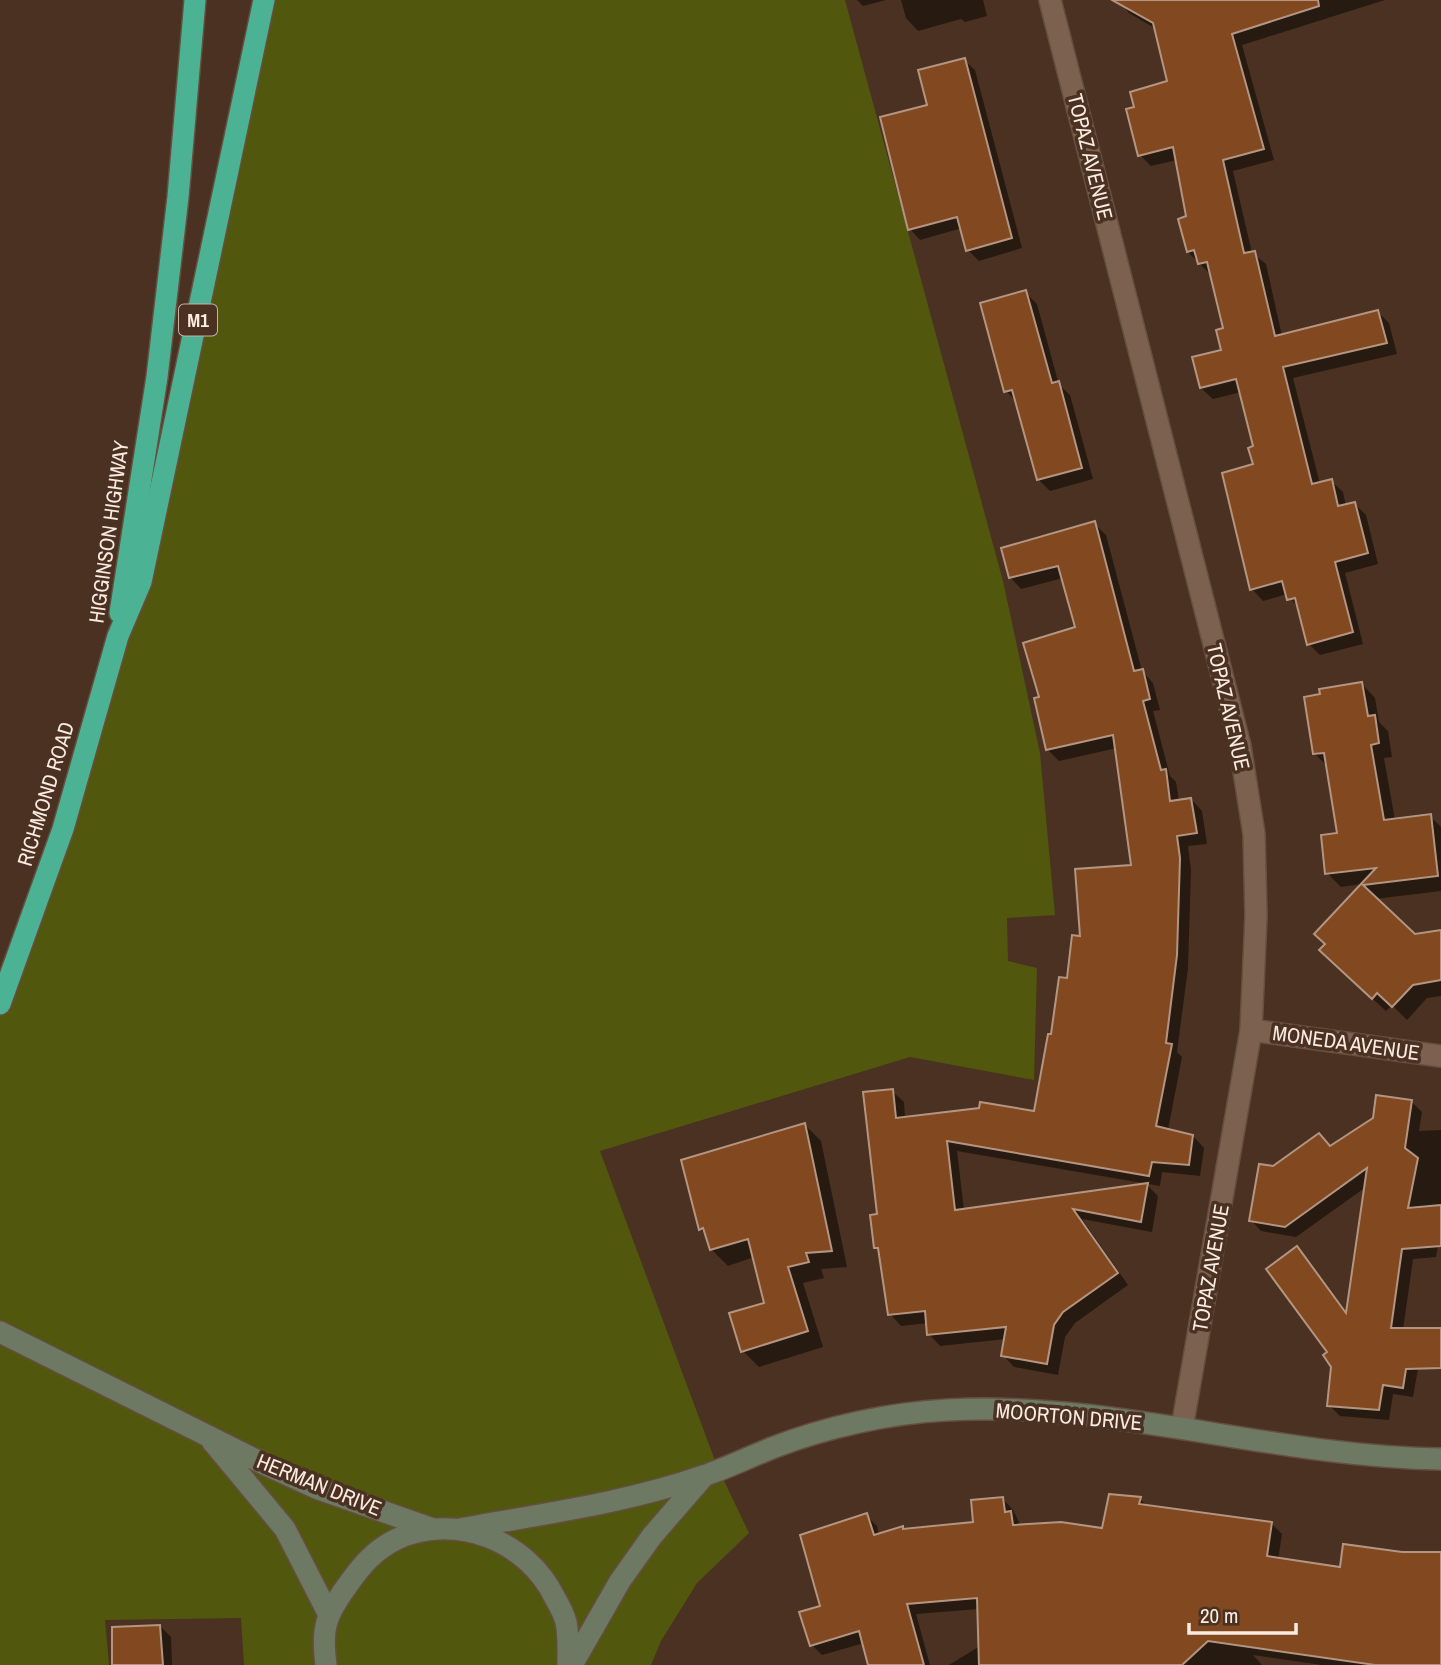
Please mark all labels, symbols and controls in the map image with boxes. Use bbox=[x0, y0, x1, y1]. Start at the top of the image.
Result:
street label: TOPAZ AVENUE bbox=[1061, 91, 1120, 223]
road number: M1 bbox=[179, 304, 217, 336]
street label: HIGGINSON HIGHWAY bbox=[81, 438, 136, 625]
street label: TOPAZ AVENUE bbox=[1200, 641, 1257, 773]
street label: RICHMOND ROAD bbox=[10, 718, 81, 869]
street label: MONEDA AVENUE bbox=[1271, 1018, 1421, 1067]
street label: TOPAZ AVENUE bbox=[1185, 1202, 1236, 1334]
street label: MOORTON DRIVE bbox=[995, 1396, 1143, 1437]
street label: HERMAN DRIVE bbox=[253, 1446, 386, 1523]
scale bar bbox=[1189, 1592, 1296, 1636]
text: 20 m bbox=[1200, 1601, 1238, 1630]

